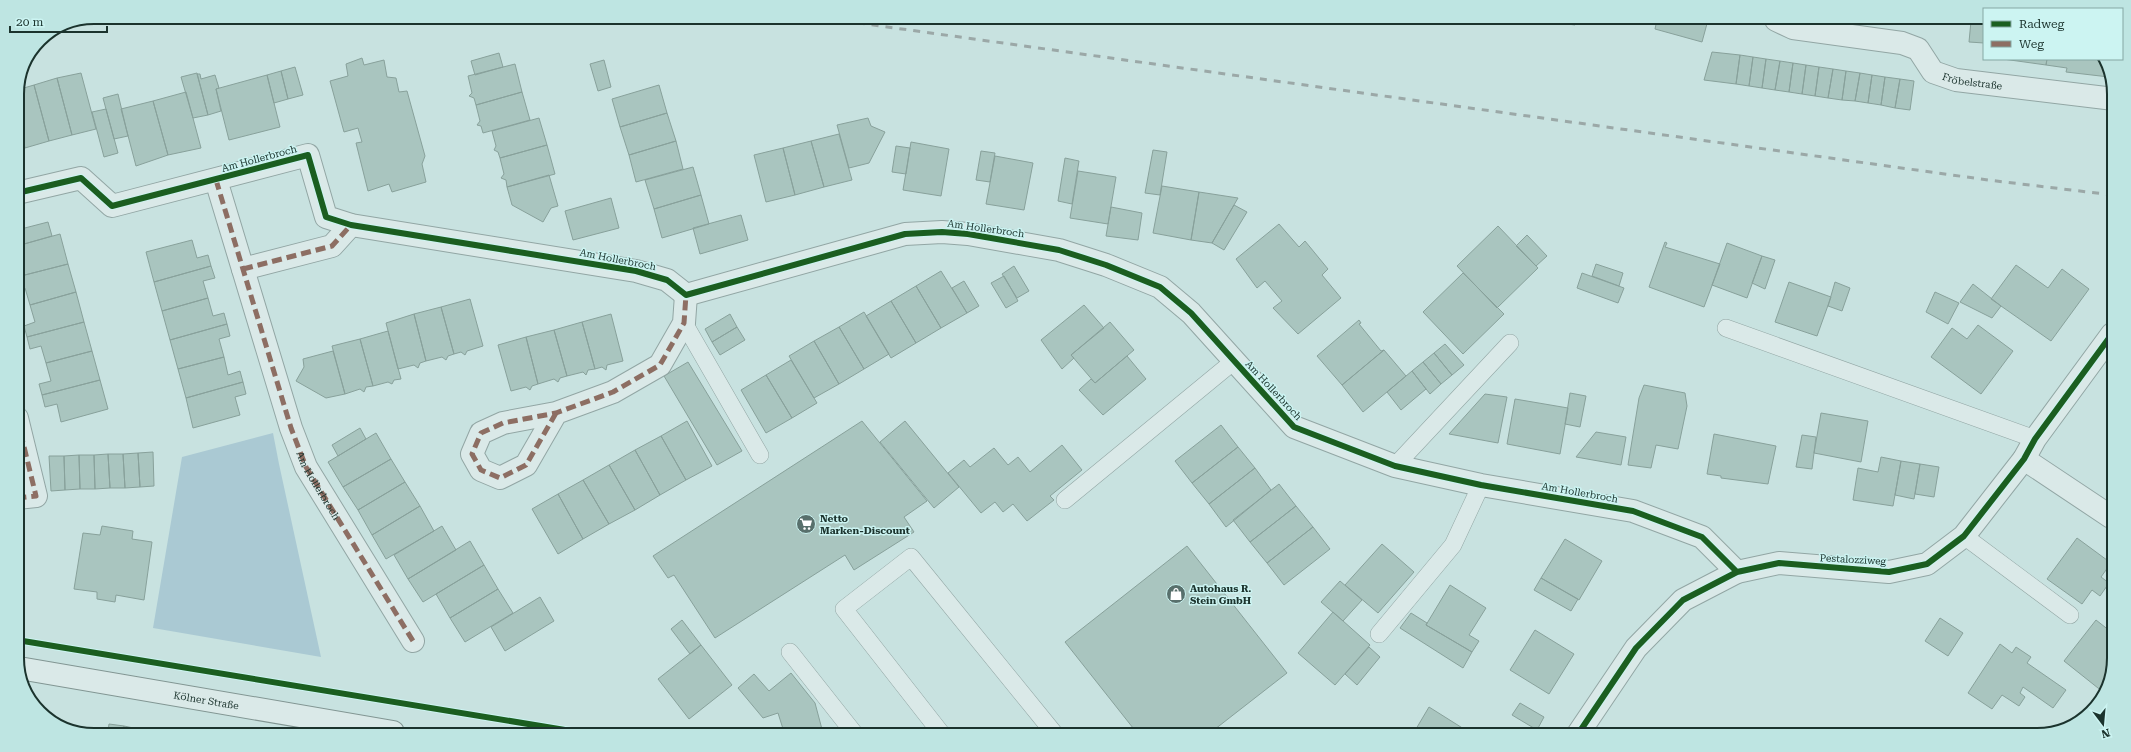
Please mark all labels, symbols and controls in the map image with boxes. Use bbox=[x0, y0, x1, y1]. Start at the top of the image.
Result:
scale bar bbox=[10, 8, 107, 34]
legend bbox=[1983, 8, 2123, 60]
text: 20 m bbox=[16, 15, 43, 29]
text: Radweg bbox=[2019, 17, 2065, 31]
text: Weg bbox=[2019, 37, 2044, 51]
street label: Fröbelstraße bbox=[1941, 71, 2003, 92]
street label: Am Hollerbroch bbox=[220, 143, 298, 174]
street label: Am Hollerbroch bbox=[947, 218, 1026, 239]
street label: Am Hollerbroch bbox=[579, 247, 657, 272]
street label: Am Hollerbroch bbox=[1243, 358, 1304, 423]
street label: Am Hollerbroch bbox=[294, 450, 342, 522]
street label: Am Hollerbroch bbox=[1541, 480, 1620, 505]
supermarket icon: Netto Marken-Discount bbox=[795, 513, 817, 535]
place label: Netto Marken-Discount bbox=[820, 513, 910, 536]
street label: Pestalozziweg bbox=[1819, 552, 1887, 567]
shop icon: Autohaus R. Stein GmbH bbox=[1165, 583, 1187, 605]
place label: Autohaus R. Stein GmbH bbox=[1190, 583, 1251, 606]
street label: Kölner Straße bbox=[173, 690, 240, 712]
north arrow bbox=[2083, 704, 2123, 744]
text: N bbox=[2099, 726, 2111, 741]

